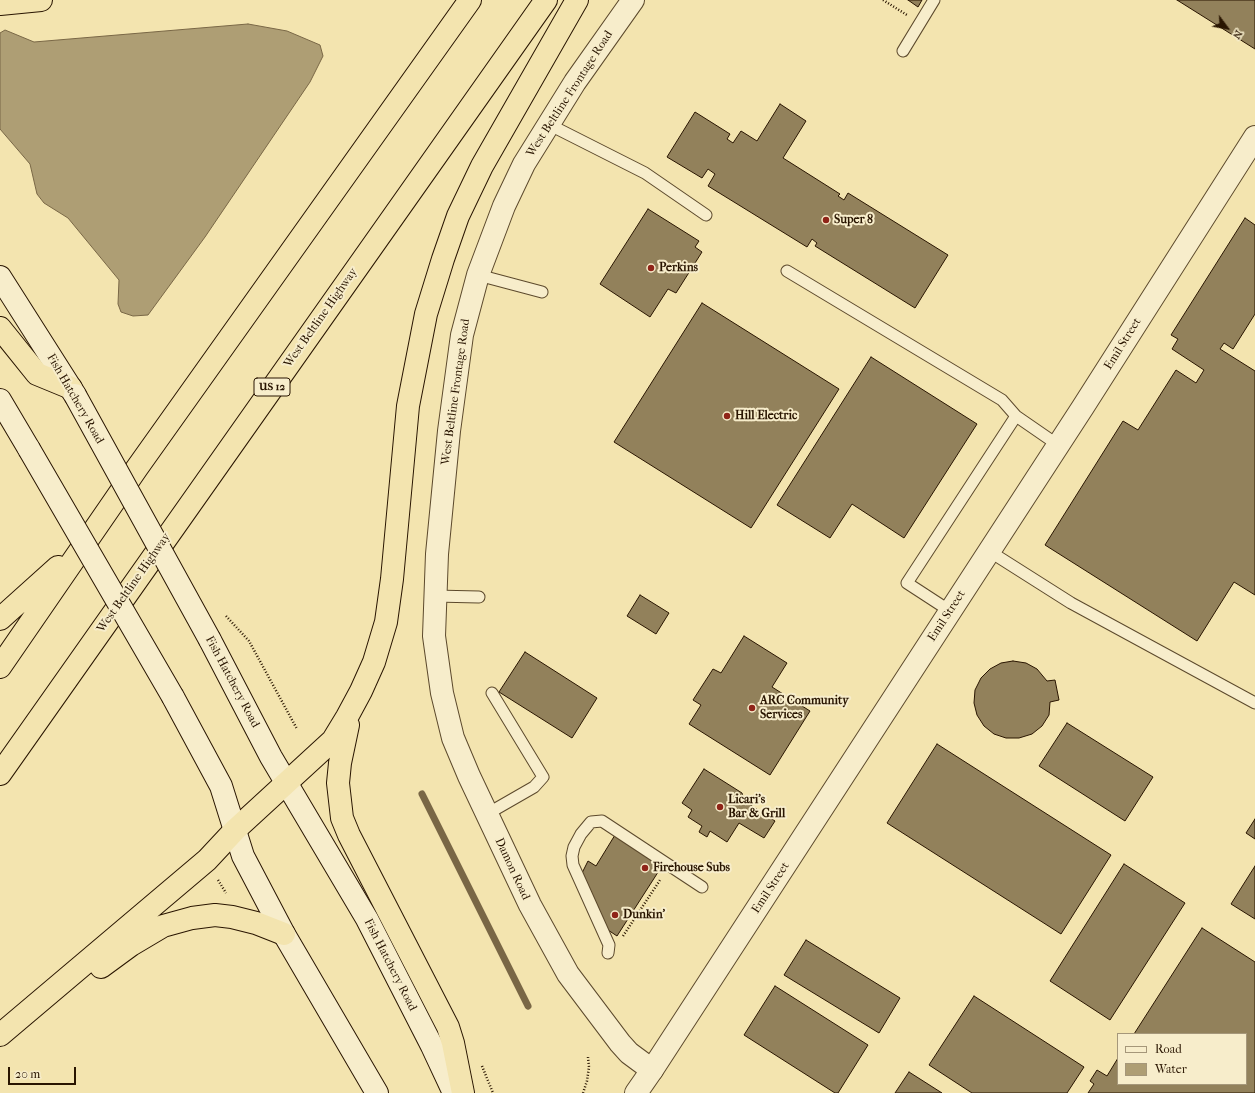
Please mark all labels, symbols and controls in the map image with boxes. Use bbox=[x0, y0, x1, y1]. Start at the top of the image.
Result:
north arrow bbox=[1207, 8, 1247, 48]
street label: West Beltline Frontage Road bbox=[524, 28, 616, 160]
text: N bbox=[1230, 28, 1245, 42]
place label: Super 8 bbox=[834, 213, 873, 227]
marker: Super 8 bbox=[821, 215, 831, 225]
place label: Perkins bbox=[659, 261, 698, 275]
marker: Perkins bbox=[646, 263, 656, 273]
street label: West Beltline Highway bbox=[281, 265, 361, 371]
street label: Emil Street bbox=[1101, 315, 1145, 373]
street label: West Beltline Frontage Road bbox=[439, 318, 473, 466]
street label: Fish Hatchery Road bbox=[43, 351, 107, 447]
road number: US 12 bbox=[254, 378, 290, 396]
place label: Hill Electric bbox=[735, 409, 797, 423]
marker: Hill Electric bbox=[722, 411, 732, 421]
street label: West Beltline Highway bbox=[94, 530, 174, 636]
street label: Emil Street bbox=[925, 588, 969, 644]
street label: Fish Hatchery Road bbox=[202, 634, 262, 730]
place label: ARC Community Services bbox=[760, 694, 849, 722]
marker: ARC Community Services bbox=[747, 703, 757, 713]
place label: Licari's Bar & Grill bbox=[728, 793, 785, 821]
marker: Licari's Bar & Grill bbox=[715, 802, 725, 812]
street label: Damon Road bbox=[491, 836, 533, 902]
street label: Emil Street bbox=[749, 860, 793, 916]
place label: Firehouse Subs bbox=[653, 861, 730, 875]
marker: Firehouse Subs bbox=[640, 863, 650, 873]
place label: Dunkin' bbox=[623, 908, 665, 922]
marker: Dunkin' bbox=[610, 910, 620, 920]
street label: Fish Hatchery Road bbox=[361, 916, 419, 1014]
legend bbox=[1117, 1033, 1247, 1085]
text: Road bbox=[1155, 1042, 1182, 1056]
scale bar bbox=[10, 1059, 78, 1085]
text: Water bbox=[1155, 1062, 1187, 1076]
text: 20 m bbox=[15, 1067, 40, 1081]

